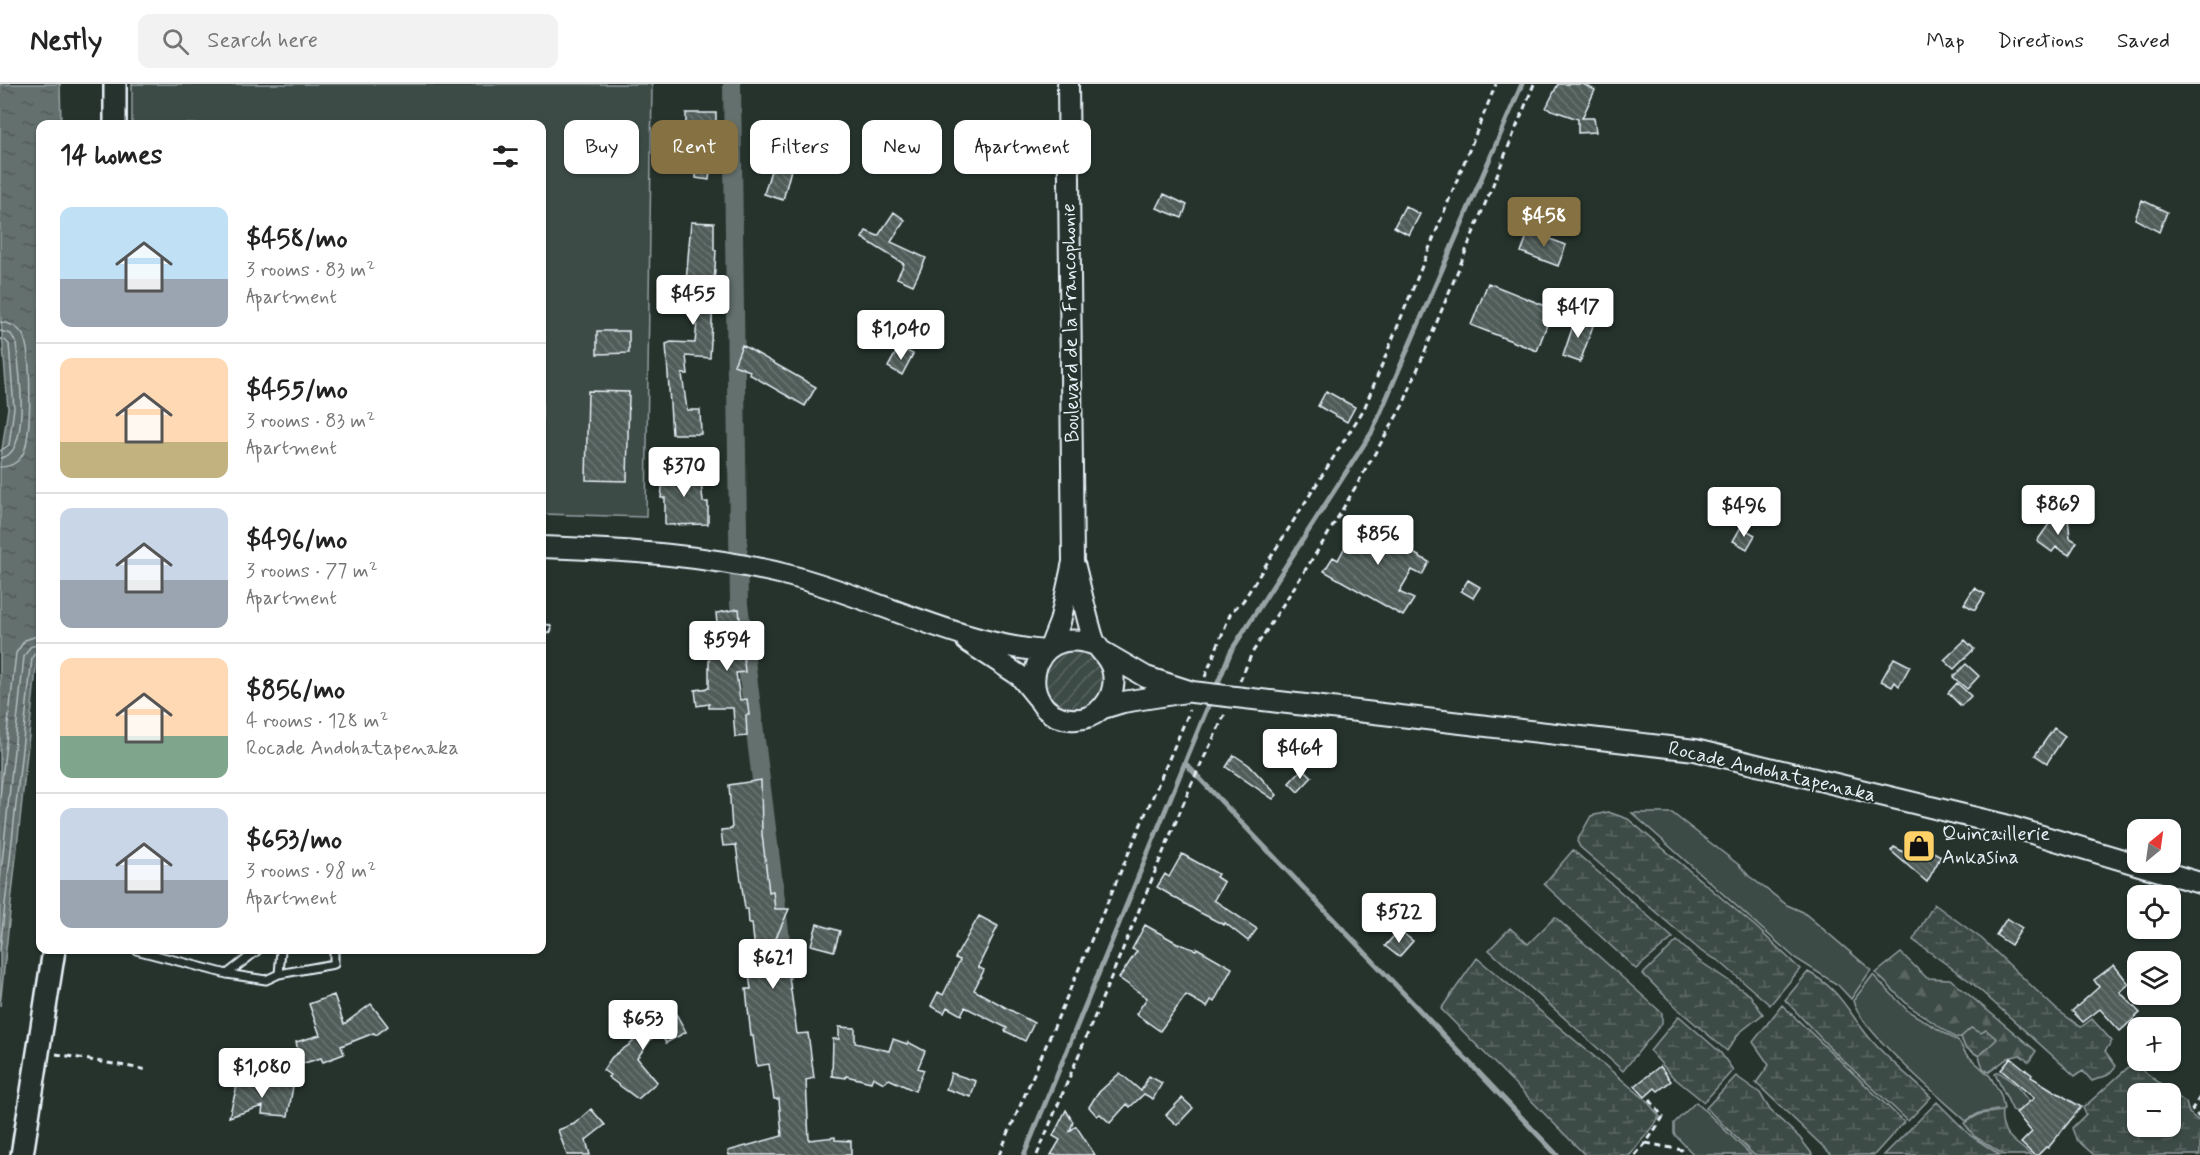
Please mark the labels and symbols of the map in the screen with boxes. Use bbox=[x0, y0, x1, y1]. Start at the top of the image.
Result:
pin: $458 bbox=[1508, 197, 1580, 248]
street label: Boulevard de la Francophonie bbox=[1055, 203, 1087, 443]
pin: $455 bbox=[657, 275, 729, 326]
pin: $417 bbox=[1542, 288, 1614, 339]
pin: $1,040 bbox=[852, 310, 950, 361]
pin: $370 bbox=[648, 447, 720, 498]
pin: $869 bbox=[2022, 485, 2094, 536]
pin: $496 bbox=[1708, 487, 1780, 538]
pin: $856 bbox=[1342, 515, 1414, 566]
pin: $594 bbox=[691, 621, 763, 672]
pin: $464 bbox=[1264, 729, 1336, 780]
street label: Rocade Andohatapenaka bbox=[1665, 735, 1879, 809]
north arrow bbox=[2127, 819, 2181, 873]
place label: Quincaillerie Ankasina bbox=[1942, 821, 2050, 871]
shop icon: Quincaillerie Ankasina bbox=[1901, 828, 1937, 864]
pin: $522 bbox=[1363, 893, 1435, 944]
pin: $621 bbox=[737, 939, 809, 990]
pin: $653 bbox=[607, 1000, 679, 1051]
pin: $1,080 bbox=[213, 1048, 311, 1099]

